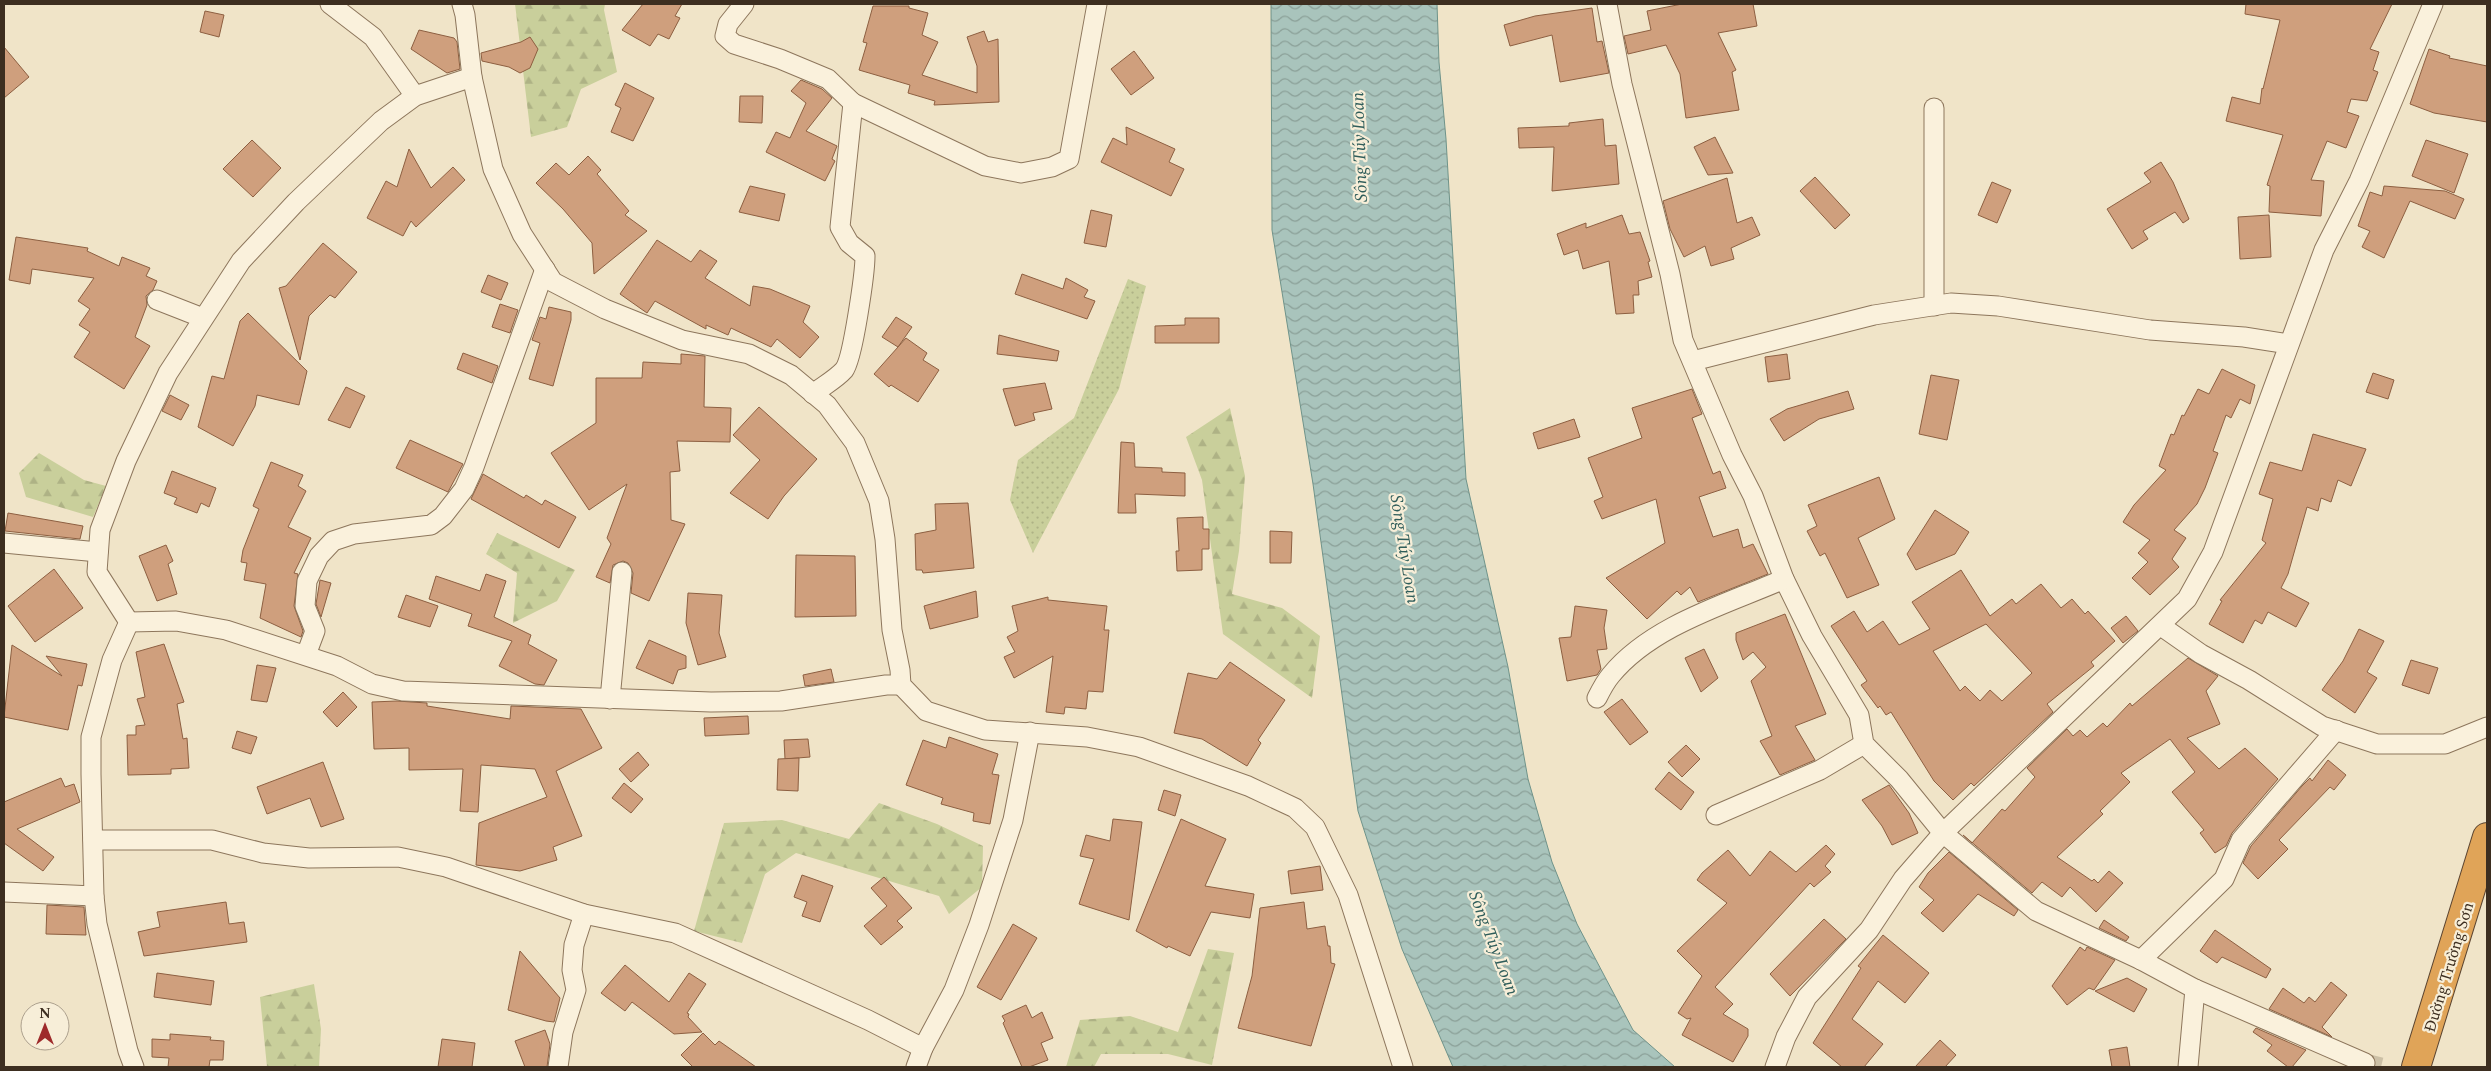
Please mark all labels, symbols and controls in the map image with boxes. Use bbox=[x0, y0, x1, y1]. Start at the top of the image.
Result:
water label: Sông Túy Loan bbox=[1344, 91, 1375, 202]
water label: Sông Túy Loan bbox=[1383, 493, 1427, 606]
water label: Sông Túy Loan bbox=[1461, 887, 1526, 1000]
street label: Đường Trường Sơn bbox=[2418, 899, 2480, 1035]
north arrow bbox=[20, 1001, 70, 1051]
text: N bbox=[39, 1003, 51, 1024]

